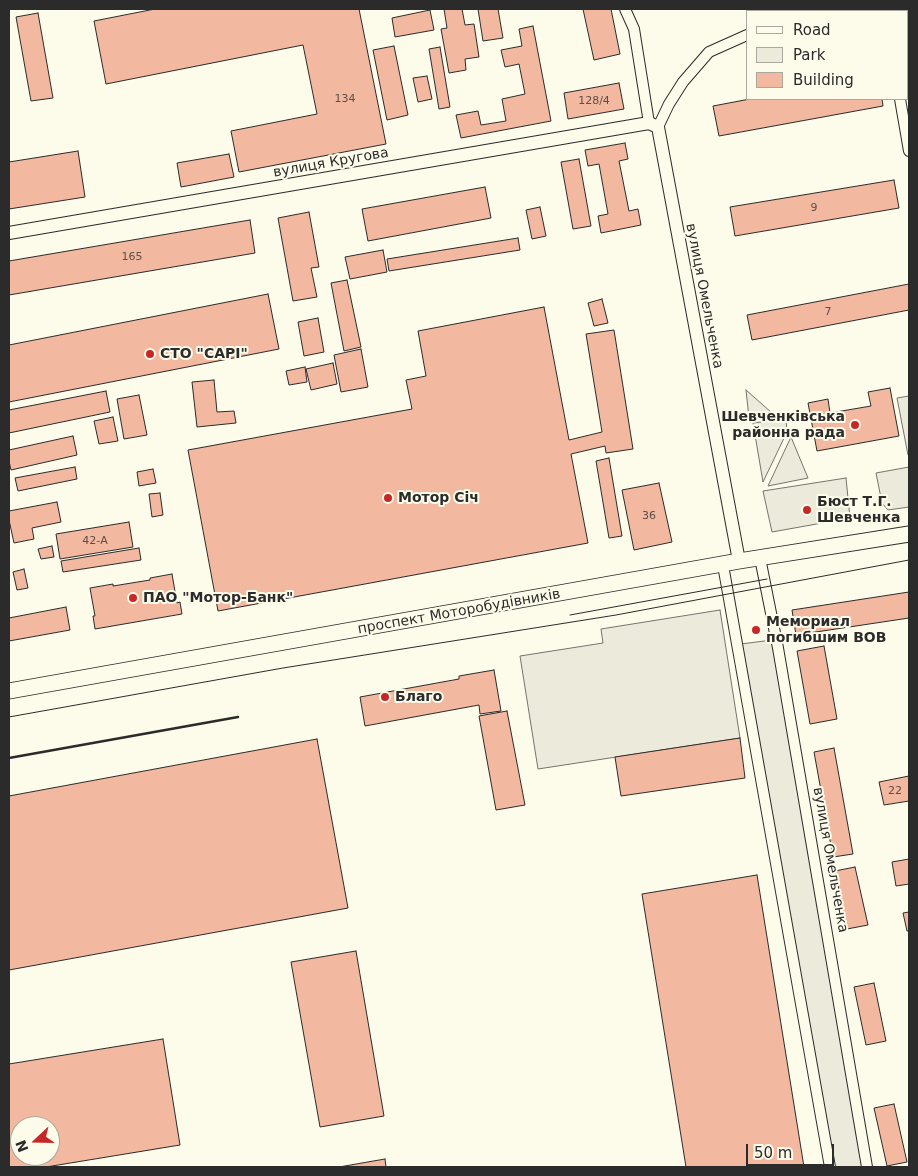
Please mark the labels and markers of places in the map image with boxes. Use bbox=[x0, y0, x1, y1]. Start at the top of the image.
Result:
place label: СТО "CAPI" bbox=[160, 346, 248, 362]
marker: СТО "CAPI" bbox=[144, 348, 156, 360]
place label: Шевченківська районна рада bbox=[721, 409, 845, 442]
marker: Шевченківська районна рада bbox=[849, 419, 861, 431]
place label: Мотор Січ bbox=[398, 490, 479, 506]
marker: Мотор Січ bbox=[382, 492, 394, 504]
place label: Бюст Т.Г. Шевченка bbox=[817, 494, 900, 526]
marker: Бюст Т.Г. Шевченка bbox=[801, 504, 813, 516]
place label: ПАО "Мотор-Банк" bbox=[143, 590, 293, 606]
marker: ПАО "Мотор-Банк" bbox=[127, 592, 139, 604]
place label: Мемориал погибшим ВОВ bbox=[766, 614, 886, 646]
marker: Мемориал погибшим ВОВ bbox=[750, 624, 762, 636]
place label: Благо bbox=[395, 689, 442, 705]
marker: Благо bbox=[379, 691, 391, 703]

